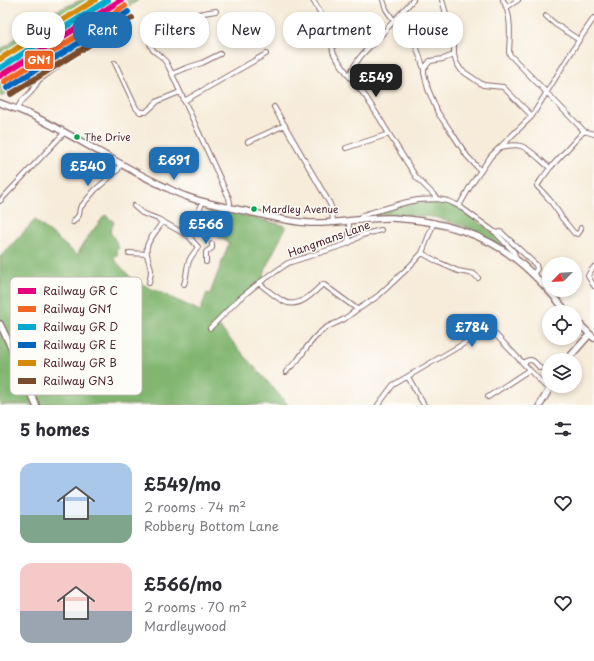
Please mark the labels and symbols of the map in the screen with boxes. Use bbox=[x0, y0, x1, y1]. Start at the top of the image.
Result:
line badge: GN1 bbox=[24, 50, 54, 70]
text: GN1 bbox=[28, 51, 50, 68]
pin: £549 bbox=[352, 64, 400, 98]
place label: The Drive bbox=[84, 129, 131, 144]
marker: The Drive bbox=[72, 132, 82, 142]
pin: £691 bbox=[150, 147, 198, 181]
pin: £540 bbox=[64, 153, 112, 187]
place label: Mardley Avenue bbox=[262, 201, 339, 216]
marker: Mardley Avenue bbox=[249, 204, 259, 214]
pin: £566 bbox=[182, 211, 230, 245]
street label: Hangmans Lane bbox=[285, 216, 372, 261]
north arrow bbox=[542, 257, 582, 297]
legend bbox=[10, 277, 142, 395]
text: Railway GR C bbox=[43, 282, 118, 299]
text: Railway GN1 bbox=[43, 300, 111, 317]
pin: £784 bbox=[448, 314, 496, 348]
text: Railway GR D bbox=[43, 318, 118, 335]
text: Railway GR E bbox=[43, 336, 116, 353]
text: Railway GR B bbox=[43, 354, 117, 371]
text: Railway GN3 bbox=[43, 372, 114, 389]

